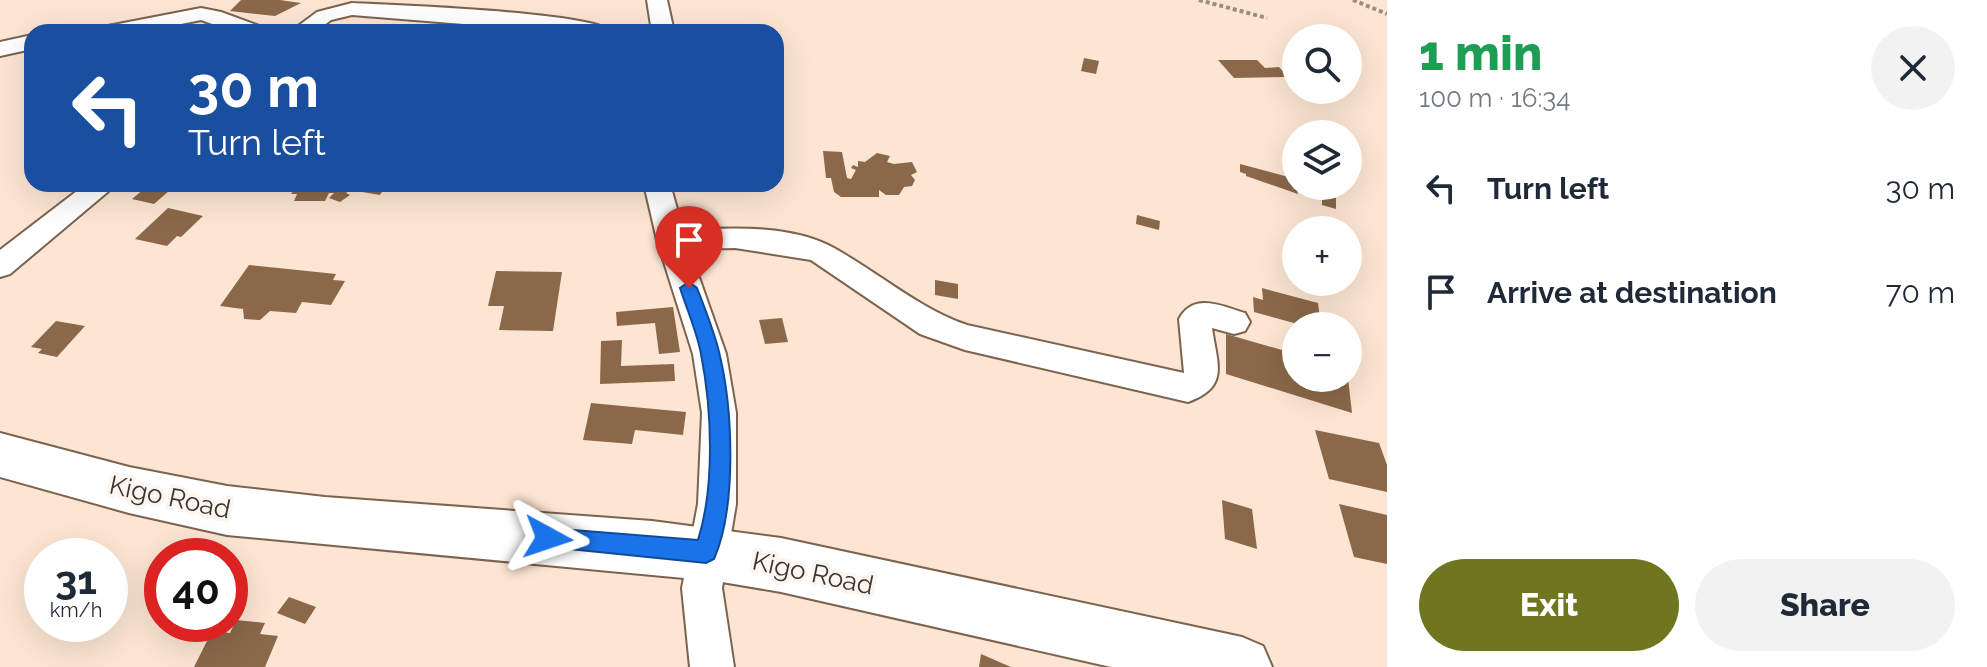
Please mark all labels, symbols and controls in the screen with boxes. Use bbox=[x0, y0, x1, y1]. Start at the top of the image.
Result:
map controls bbox=[1282, 24, 1362, 392]
button: search bbox=[1282, 24, 1362, 104]
text: 1 min bbox=[1419, 25, 1542, 81]
button: close bbox=[1871, 26, 1955, 110]
text: 30 m bbox=[188, 54, 319, 120]
icon: left bbox=[56, 56, 160, 160]
text: 100 m · 16:34 bbox=[1419, 83, 1570, 113]
button: layers bbox=[1282, 120, 1362, 200]
text: Turn left bbox=[188, 121, 326, 163]
icon: left bbox=[1419, 166, 1463, 210]
text: Turn left bbox=[1487, 171, 1609, 206]
text: 30 m bbox=[1885, 171, 1955, 206]
pin bbox=[655, 206, 723, 288]
button: + bbox=[1282, 216, 1362, 296]
icon: arrive bbox=[667, 218, 711, 262]
icon: arrive bbox=[1419, 270, 1463, 314]
text: Arrive at destination bbox=[1487, 275, 1777, 310]
text: 70 m bbox=[1885, 275, 1955, 310]
button: − bbox=[1282, 312, 1362, 392]
street label: Kigo Road bbox=[107, 470, 233, 524]
position arrow bbox=[506, 496, 590, 580]
speed limit sign: 40 bbox=[144, 538, 248, 642]
street label: Kigo Road bbox=[750, 546, 876, 600]
text: 31 bbox=[55, 556, 97, 603]
button: Exit bbox=[1419, 559, 1679, 651]
button: Share bbox=[1695, 559, 1955, 651]
text: km/h bbox=[50, 598, 102, 622]

